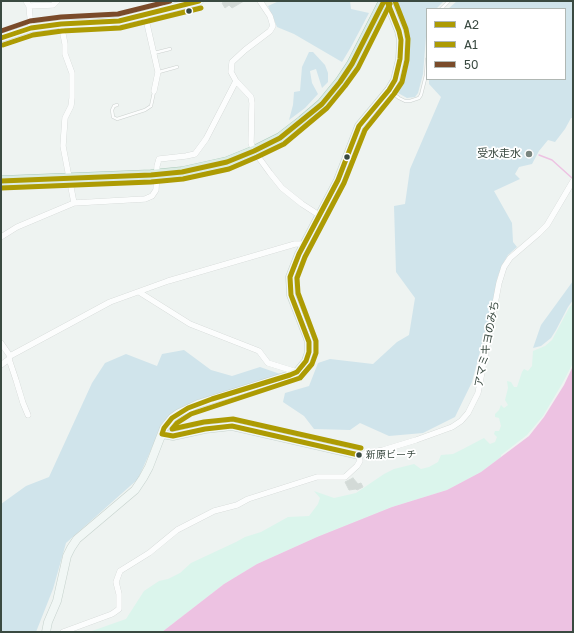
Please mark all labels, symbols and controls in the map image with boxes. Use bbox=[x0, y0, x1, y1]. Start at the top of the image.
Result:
unlabelled marker bbox=[184, 6, 194, 16]
legend bbox=[426, 8, 566, 80]
text: A2 bbox=[464, 17, 479, 32]
text: A1 bbox=[464, 37, 478, 52]
text: 50 bbox=[464, 57, 478, 72]
place label: 受水走水 bbox=[477, 147, 521, 161]
marker: 受水走水 bbox=[524, 149, 534, 159]
unlabelled marker bbox=[342, 152, 352, 162]
street label: アマミキヨのみち bbox=[472, 300, 502, 388]
place label: 新原ビーチ bbox=[366, 449, 416, 461]
marker: 新原ビーチ bbox=[354, 450, 364, 460]

